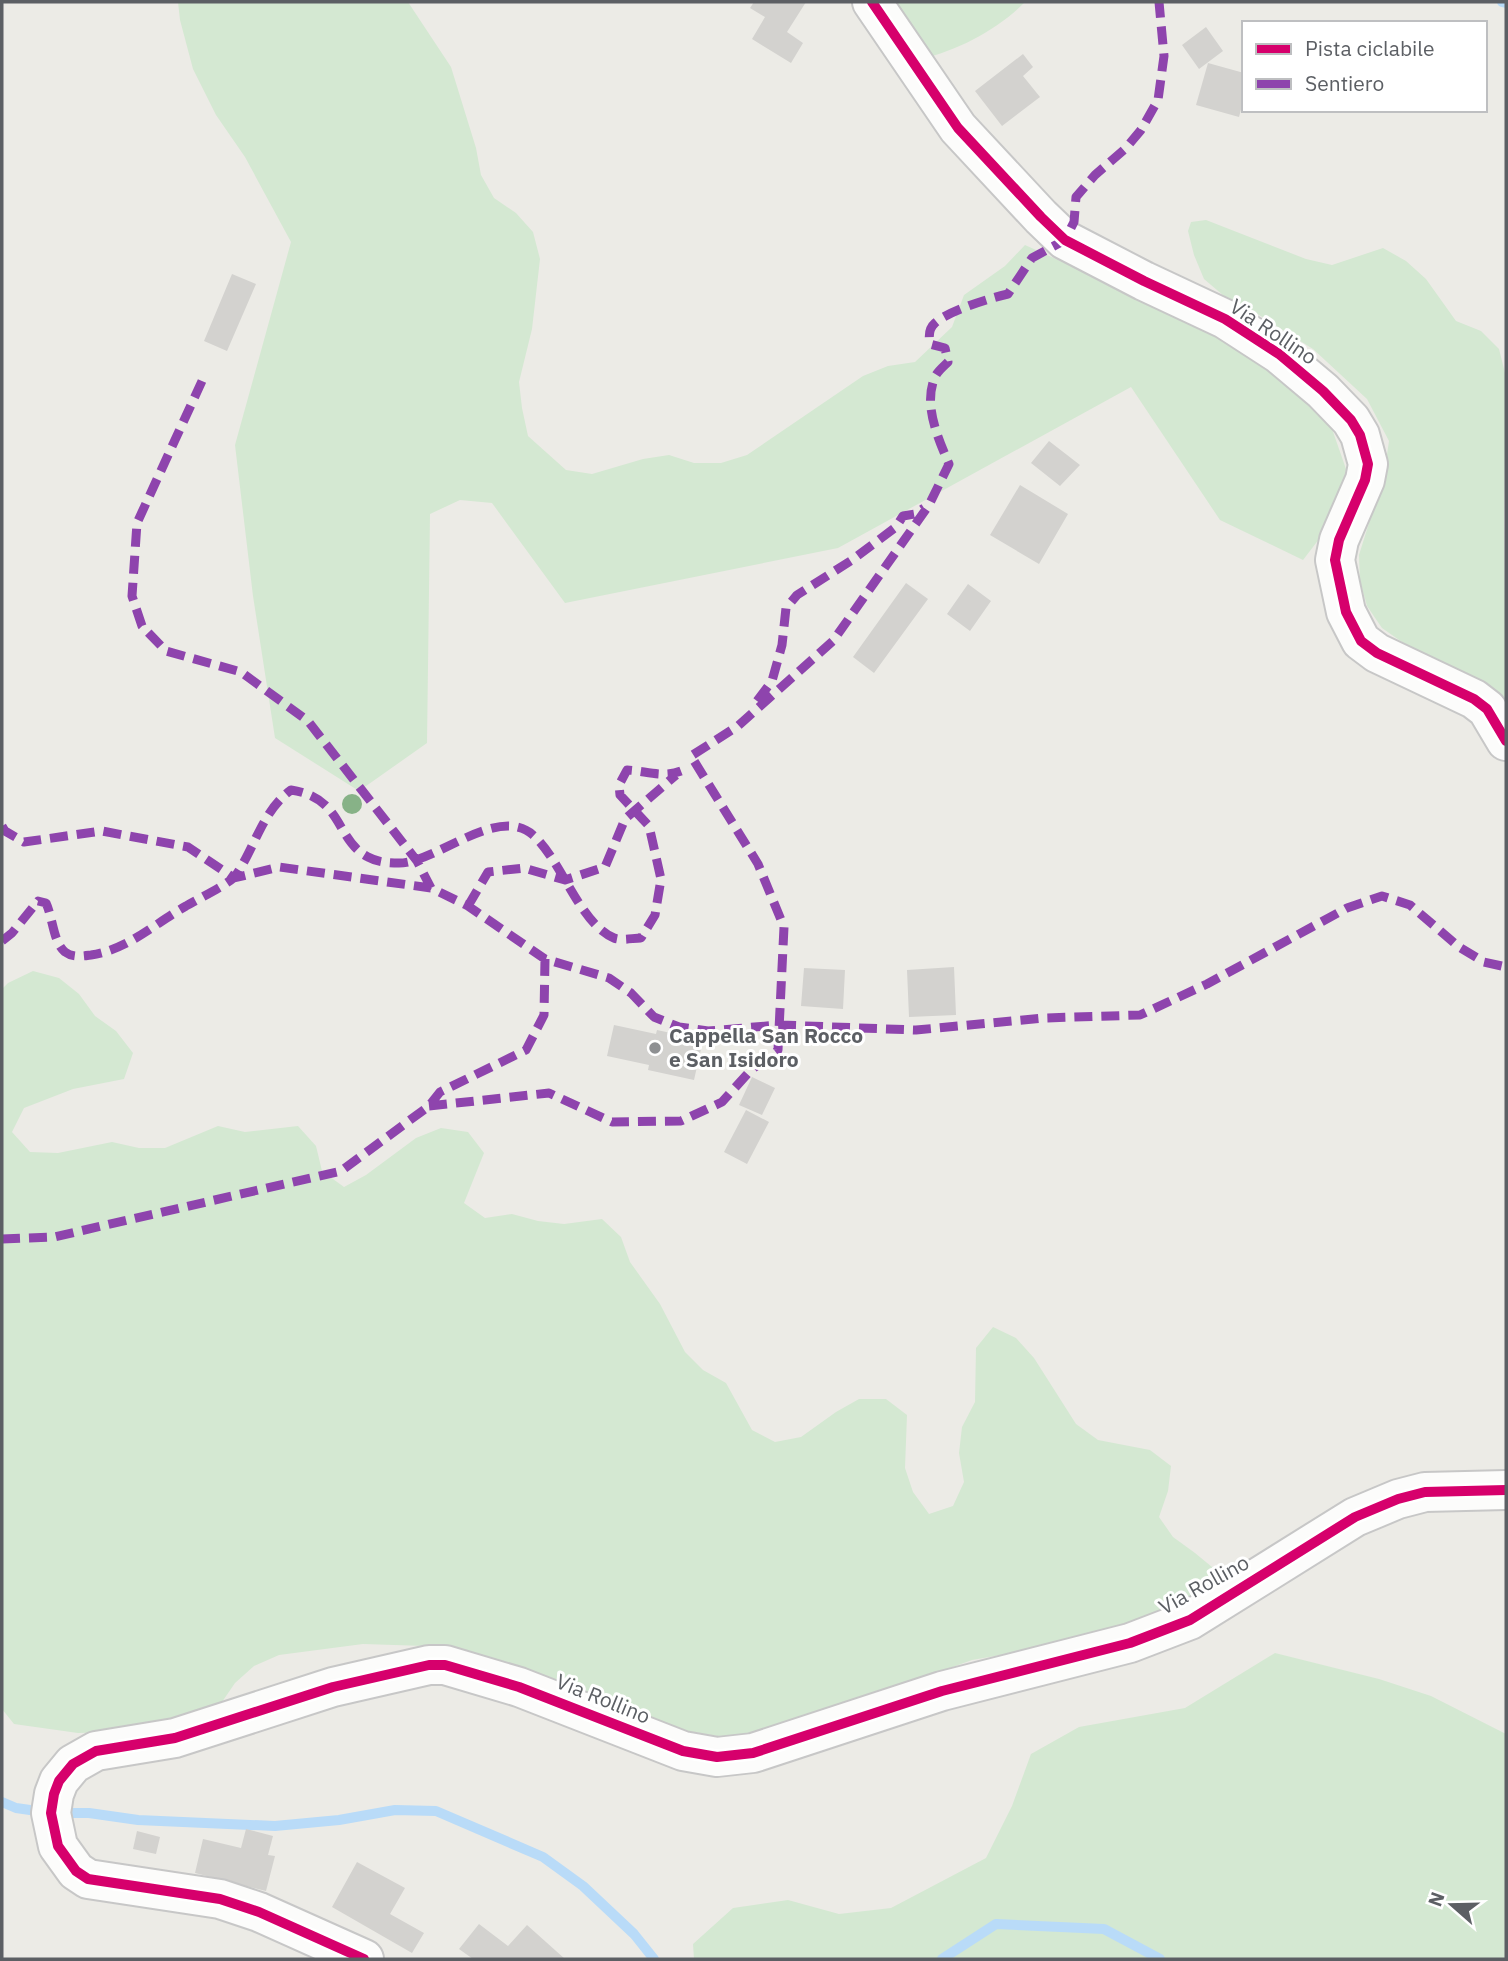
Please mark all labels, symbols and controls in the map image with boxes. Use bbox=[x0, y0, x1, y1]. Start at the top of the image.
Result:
legend bbox=[1242, 21, 1487, 112]
text: Pista ciclabile bbox=[1305, 34, 1435, 62]
text: Sentiero bbox=[1305, 69, 1384, 97]
street label: Via Rollino bbox=[1225, 292, 1323, 371]
place label: Cappella San Rocco e San Isidoro bbox=[669, 1021, 863, 1073]
marker: Cappella San Rocco e San Isidoro bbox=[647, 1040, 663, 1056]
street label: Via Rollino bbox=[1153, 1548, 1254, 1620]
street label: Via Rollino bbox=[552, 1666, 655, 1730]
north arrow bbox=[1417, 1870, 1487, 1940]
text: N bbox=[1422, 1889, 1450, 1910]

